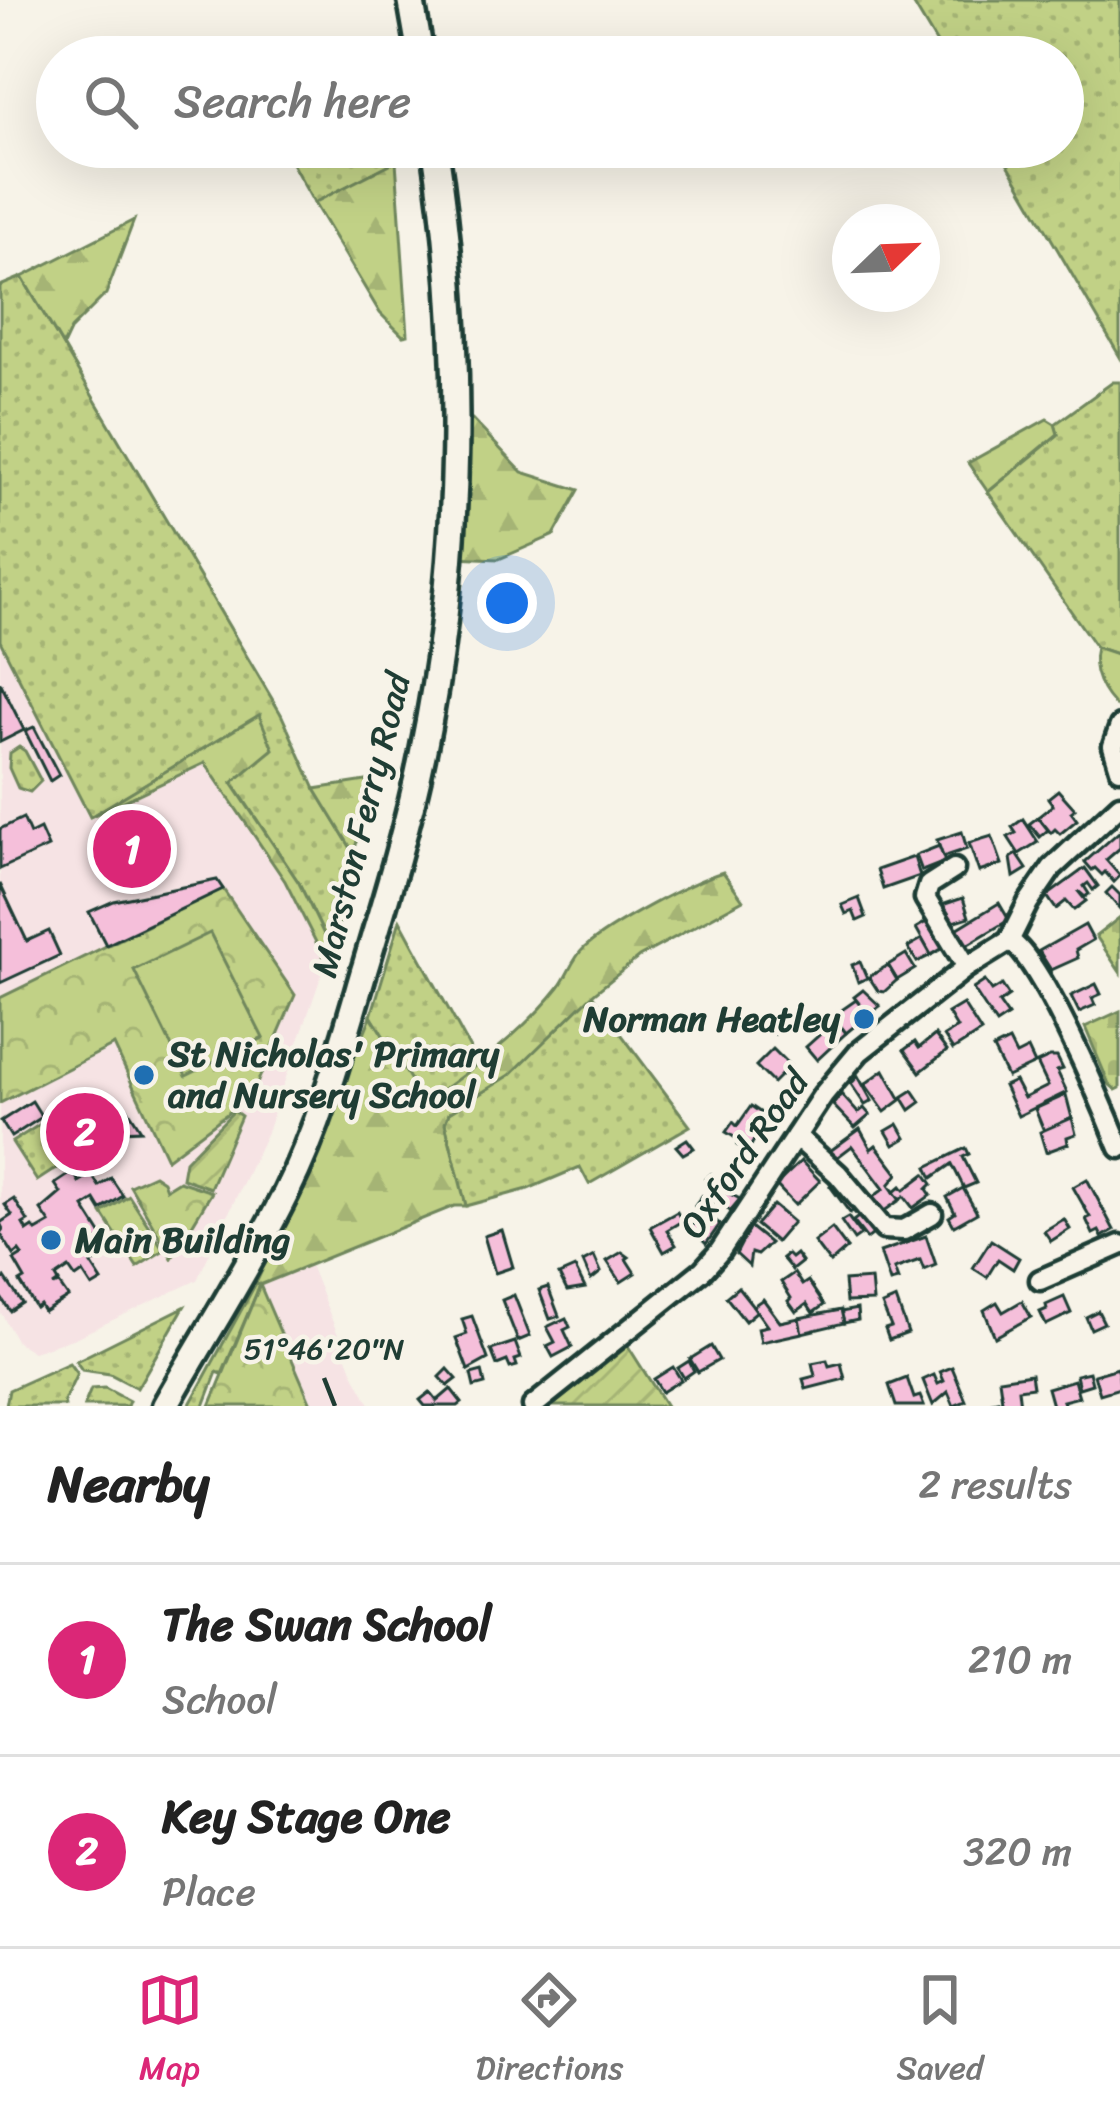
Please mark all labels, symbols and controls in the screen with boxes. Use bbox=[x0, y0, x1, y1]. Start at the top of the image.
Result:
search box bbox=[36, 36, 1084, 168]
text: Search here bbox=[174, 62, 411, 142]
icon: search bbox=[78, 69, 144, 135]
north arrow bbox=[832, 204, 940, 312]
your location bbox=[477, 573, 537, 633]
street label: Marston Ferry Road bbox=[292, 664, 430, 984]
pin: 1 bbox=[93, 804, 171, 894]
place label: Norman Heatley bbox=[583, 987, 841, 1051]
marker: Norman Heatley bbox=[851, 1006, 877, 1032]
place label: St Nicholas' Primary and Nursery School bbox=[167, 1022, 500, 1127]
street label: Oxford Road bbox=[662, 1054, 828, 1253]
marker: St Nicholas' Primary and Nursery School bbox=[131, 1062, 157, 1088]
pin: 2 bbox=[46, 1087, 124, 1177]
place label: Main Building bbox=[74, 1208, 290, 1272]
marker: Main Building bbox=[38, 1227, 64, 1253]
text: 51°46'20"N bbox=[244, 1322, 404, 1376]
text: Nearby bbox=[48, 1439, 209, 1529]
text: 2 results bbox=[918, 1450, 1072, 1519]
text: The Swan School bbox=[162, 1585, 492, 1665]
text: 1 bbox=[79, 1625, 95, 1694]
text: 210 m bbox=[968, 1625, 1072, 1694]
text: School bbox=[162, 1665, 277, 1734]
text: Key Stage One bbox=[162, 1777, 451, 1857]
text: 2 bbox=[76, 1817, 98, 1886]
text: 320 m bbox=[963, 1817, 1072, 1886]
text: Place bbox=[162, 1857, 256, 1926]
tab: Map bbox=[137, 1967, 203, 2097]
tab: Directions bbox=[476, 1967, 623, 2097]
tab: Saved bbox=[896, 1967, 983, 2097]

